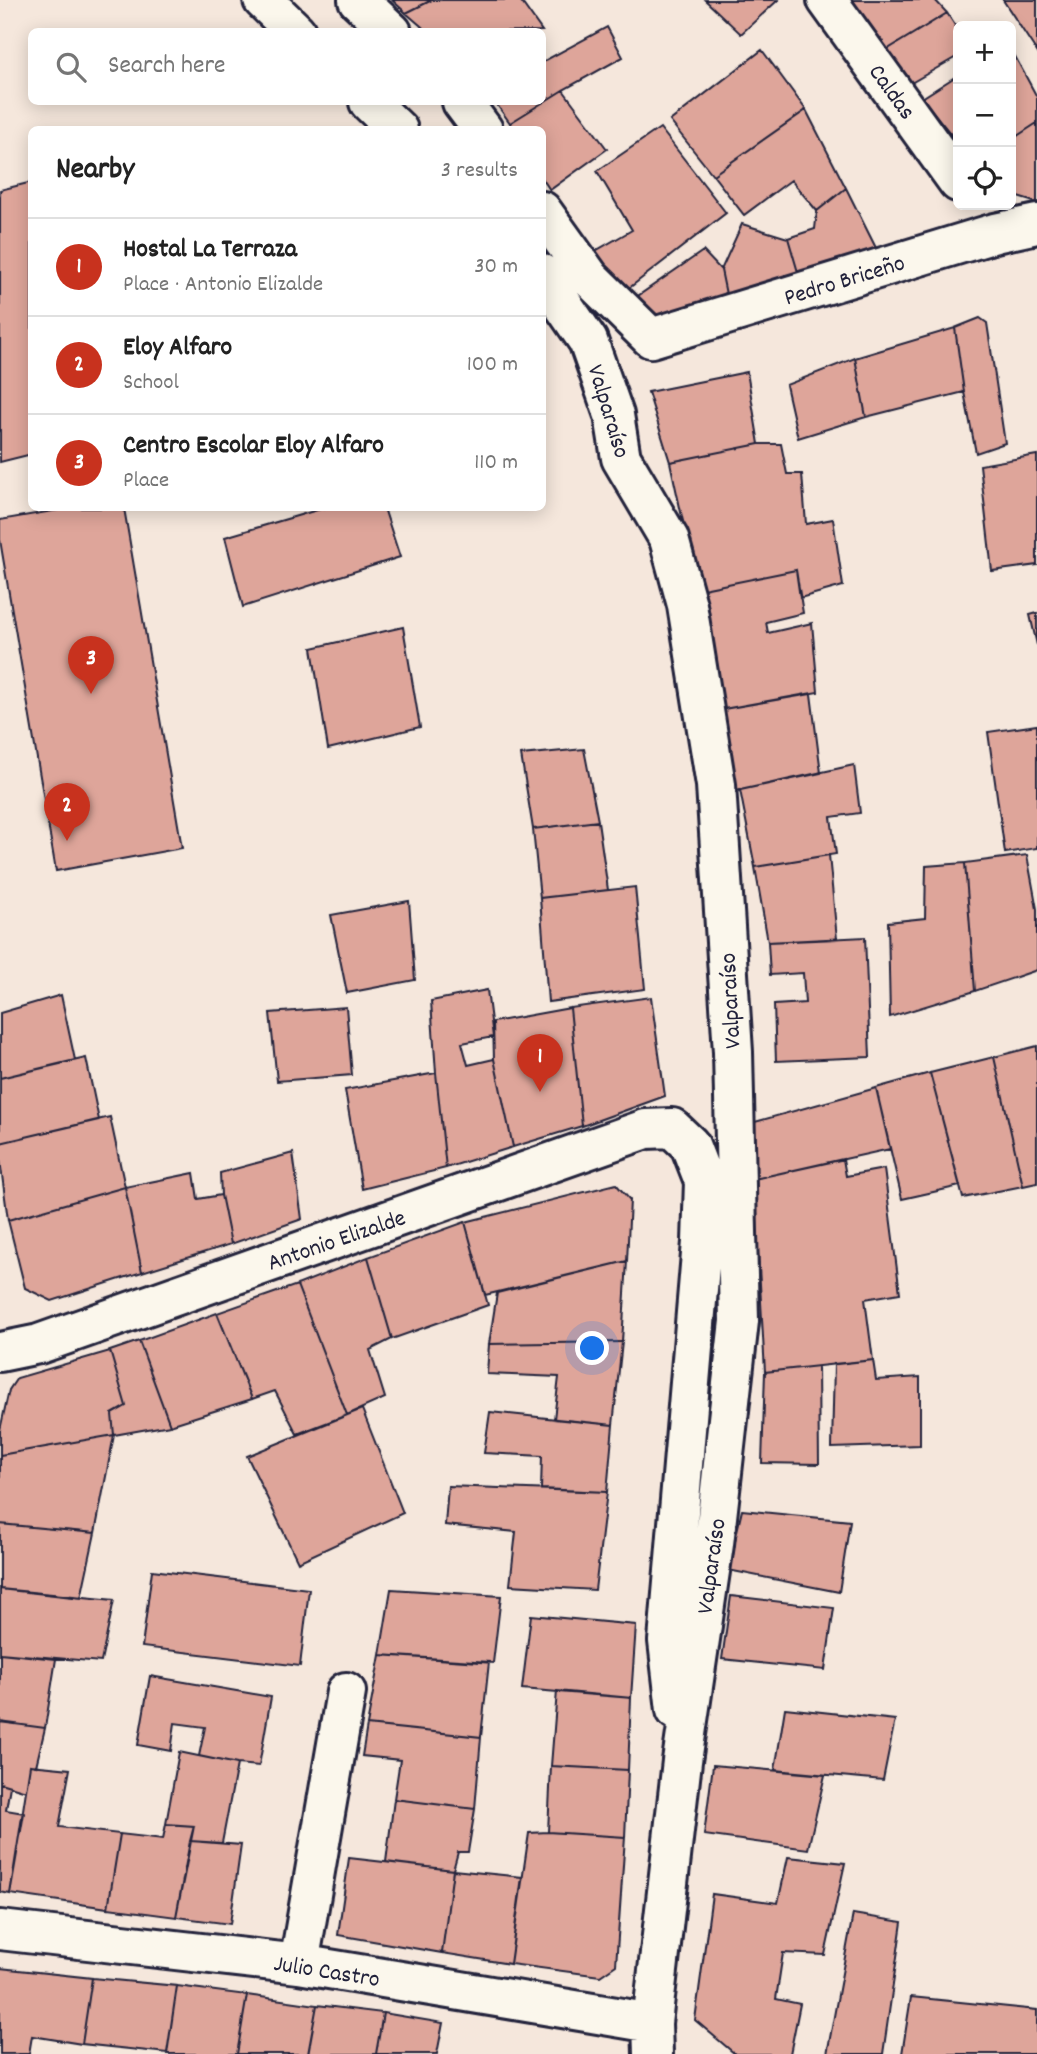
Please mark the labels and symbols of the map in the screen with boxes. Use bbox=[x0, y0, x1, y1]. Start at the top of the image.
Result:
street label: Caldas bbox=[859, 58, 922, 128]
street label: Pedro Briceño bbox=[780, 247, 909, 316]
street label: Valparaíso bbox=[577, 361, 637, 463]
pin: 3 bbox=[68, 636, 114, 694]
pin: 2 bbox=[44, 783, 90, 841]
street label: Valparaíso bbox=[713, 952, 751, 1050]
pin: 1 bbox=[517, 1034, 563, 1092]
street label: Antonio Elizalde bbox=[263, 1202, 411, 1281]
your location bbox=[575, 1331, 609, 1365]
street label: Valparaíso bbox=[689, 1516, 736, 1616]
street label: Julio Castro bbox=[271, 1948, 382, 1998]

